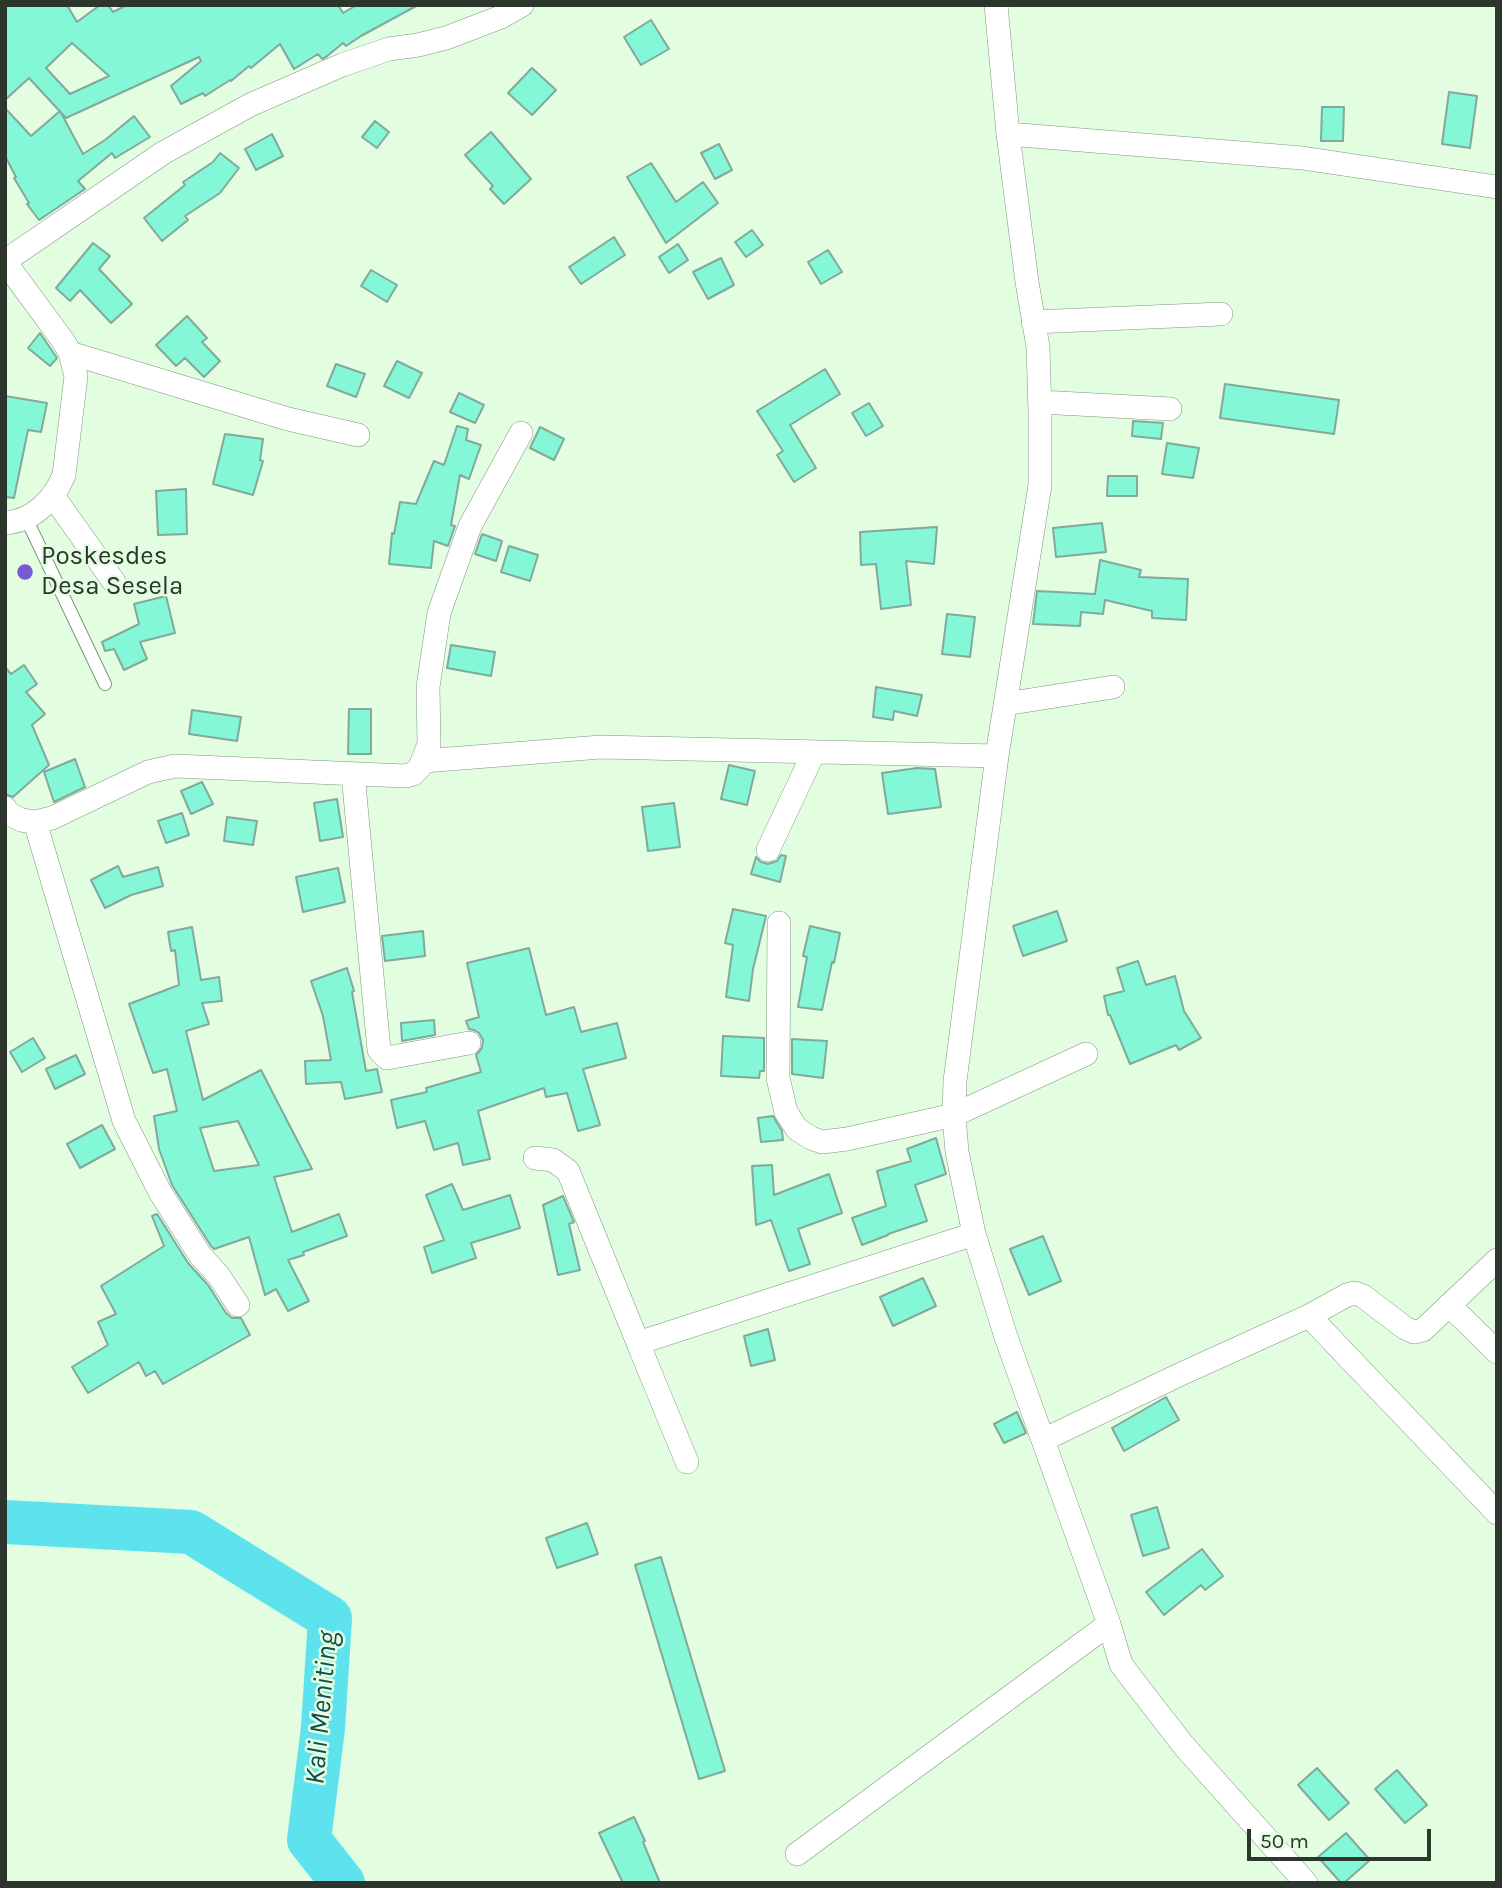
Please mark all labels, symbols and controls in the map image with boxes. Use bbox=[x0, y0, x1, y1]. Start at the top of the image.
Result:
place label: Poskesdes Desa Sesela bbox=[41, 541, 183, 602]
marker: Poskesdes Desa Sesela bbox=[15, 562, 35, 582]
water label: Kali Meniting bbox=[299, 1630, 345, 1786]
scale bar bbox=[1250, 1814, 1434, 1858]
text: 50 m bbox=[1260, 1829, 1309, 1853]

